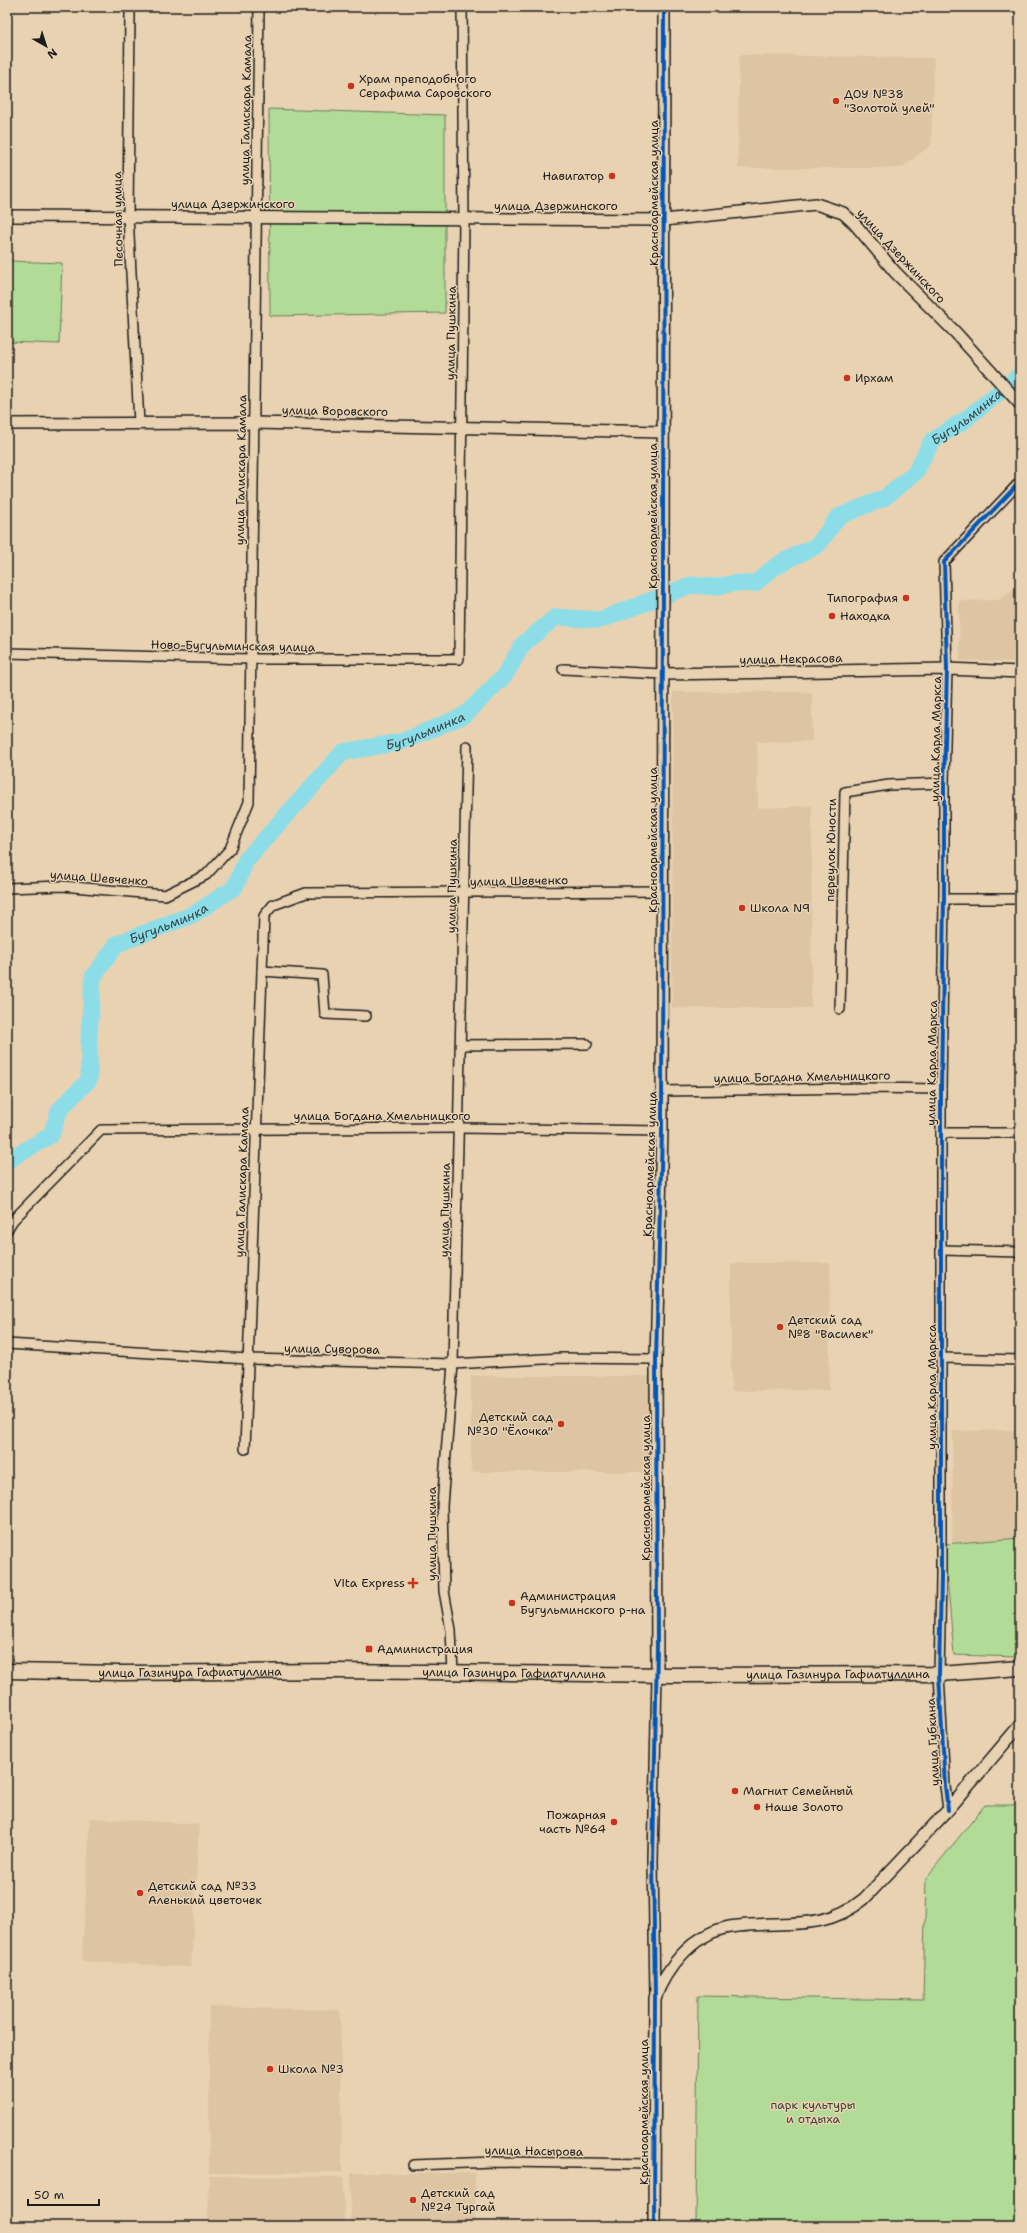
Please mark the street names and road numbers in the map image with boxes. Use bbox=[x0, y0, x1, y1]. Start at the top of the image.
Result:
street label: улица Галискара Камала bbox=[237, 34, 255, 185]
street label: Красноармейская улица bbox=[646, 120, 662, 266]
street label: Песочная улица bbox=[109, 171, 127, 267]
street label: улица Дзержинского bbox=[171, 196, 295, 212]
street label: улица Дзержинского bbox=[494, 198, 618, 214]
street label: улица Дзержинского bbox=[853, 205, 949, 307]
street label: улица Пушкина bbox=[442, 285, 460, 380]
street label: улица Галискара Камала bbox=[232, 394, 250, 545]
street label: улица Воровского bbox=[282, 402, 388, 420]
street label: Красноармейская улица bbox=[645, 443, 661, 589]
street label: Ново-Бугульминская улица bbox=[151, 637, 316, 655]
street label: улица Некрасова bbox=[739, 650, 843, 668]
street label: улица Карла Маркса bbox=[927, 676, 945, 802]
street label: Красноармейская улица bbox=[645, 767, 661, 913]
street label: переулок Юности bbox=[822, 798, 840, 902]
street label: улица Пушкина bbox=[443, 838, 461, 933]
street label: улица Шевченко bbox=[49, 867, 149, 889]
street label: улица Шевченко bbox=[470, 872, 568, 890]
street label: улица Карла Маркса bbox=[923, 1000, 941, 1126]
street label: улица Богдана Хмельницкого bbox=[713, 1067, 891, 1087]
street label: Красноармейская улица bbox=[639, 1090, 661, 1237]
street label: улица Галискара Камала bbox=[231, 1106, 253, 1258]
street label: улица Богдана Хмельницкого bbox=[294, 1108, 470, 1124]
street label: улица Пушкина bbox=[436, 1162, 454, 1257]
street label: улица Карла Маркса bbox=[924, 1324, 940, 1450]
street label: улица Суворова bbox=[284, 1340, 381, 1358]
street label: Красноармейская улица bbox=[638, 1415, 654, 1561]
street label: улица Пушкина bbox=[424, 1486, 440, 1581]
street label: улица Газинура Гафиатуллина bbox=[98, 1664, 282, 1681]
street label: улица Газинура Гафиатуллина bbox=[422, 1664, 606, 1682]
street label: улица Газинура Гафиатуллина bbox=[746, 1666, 930, 1683]
street label: улица Губкина bbox=[923, 1697, 943, 1786]
street label: Красноармейская улица bbox=[636, 2039, 652, 2185]
street label: улица Насырова bbox=[484, 2142, 584, 2160]

